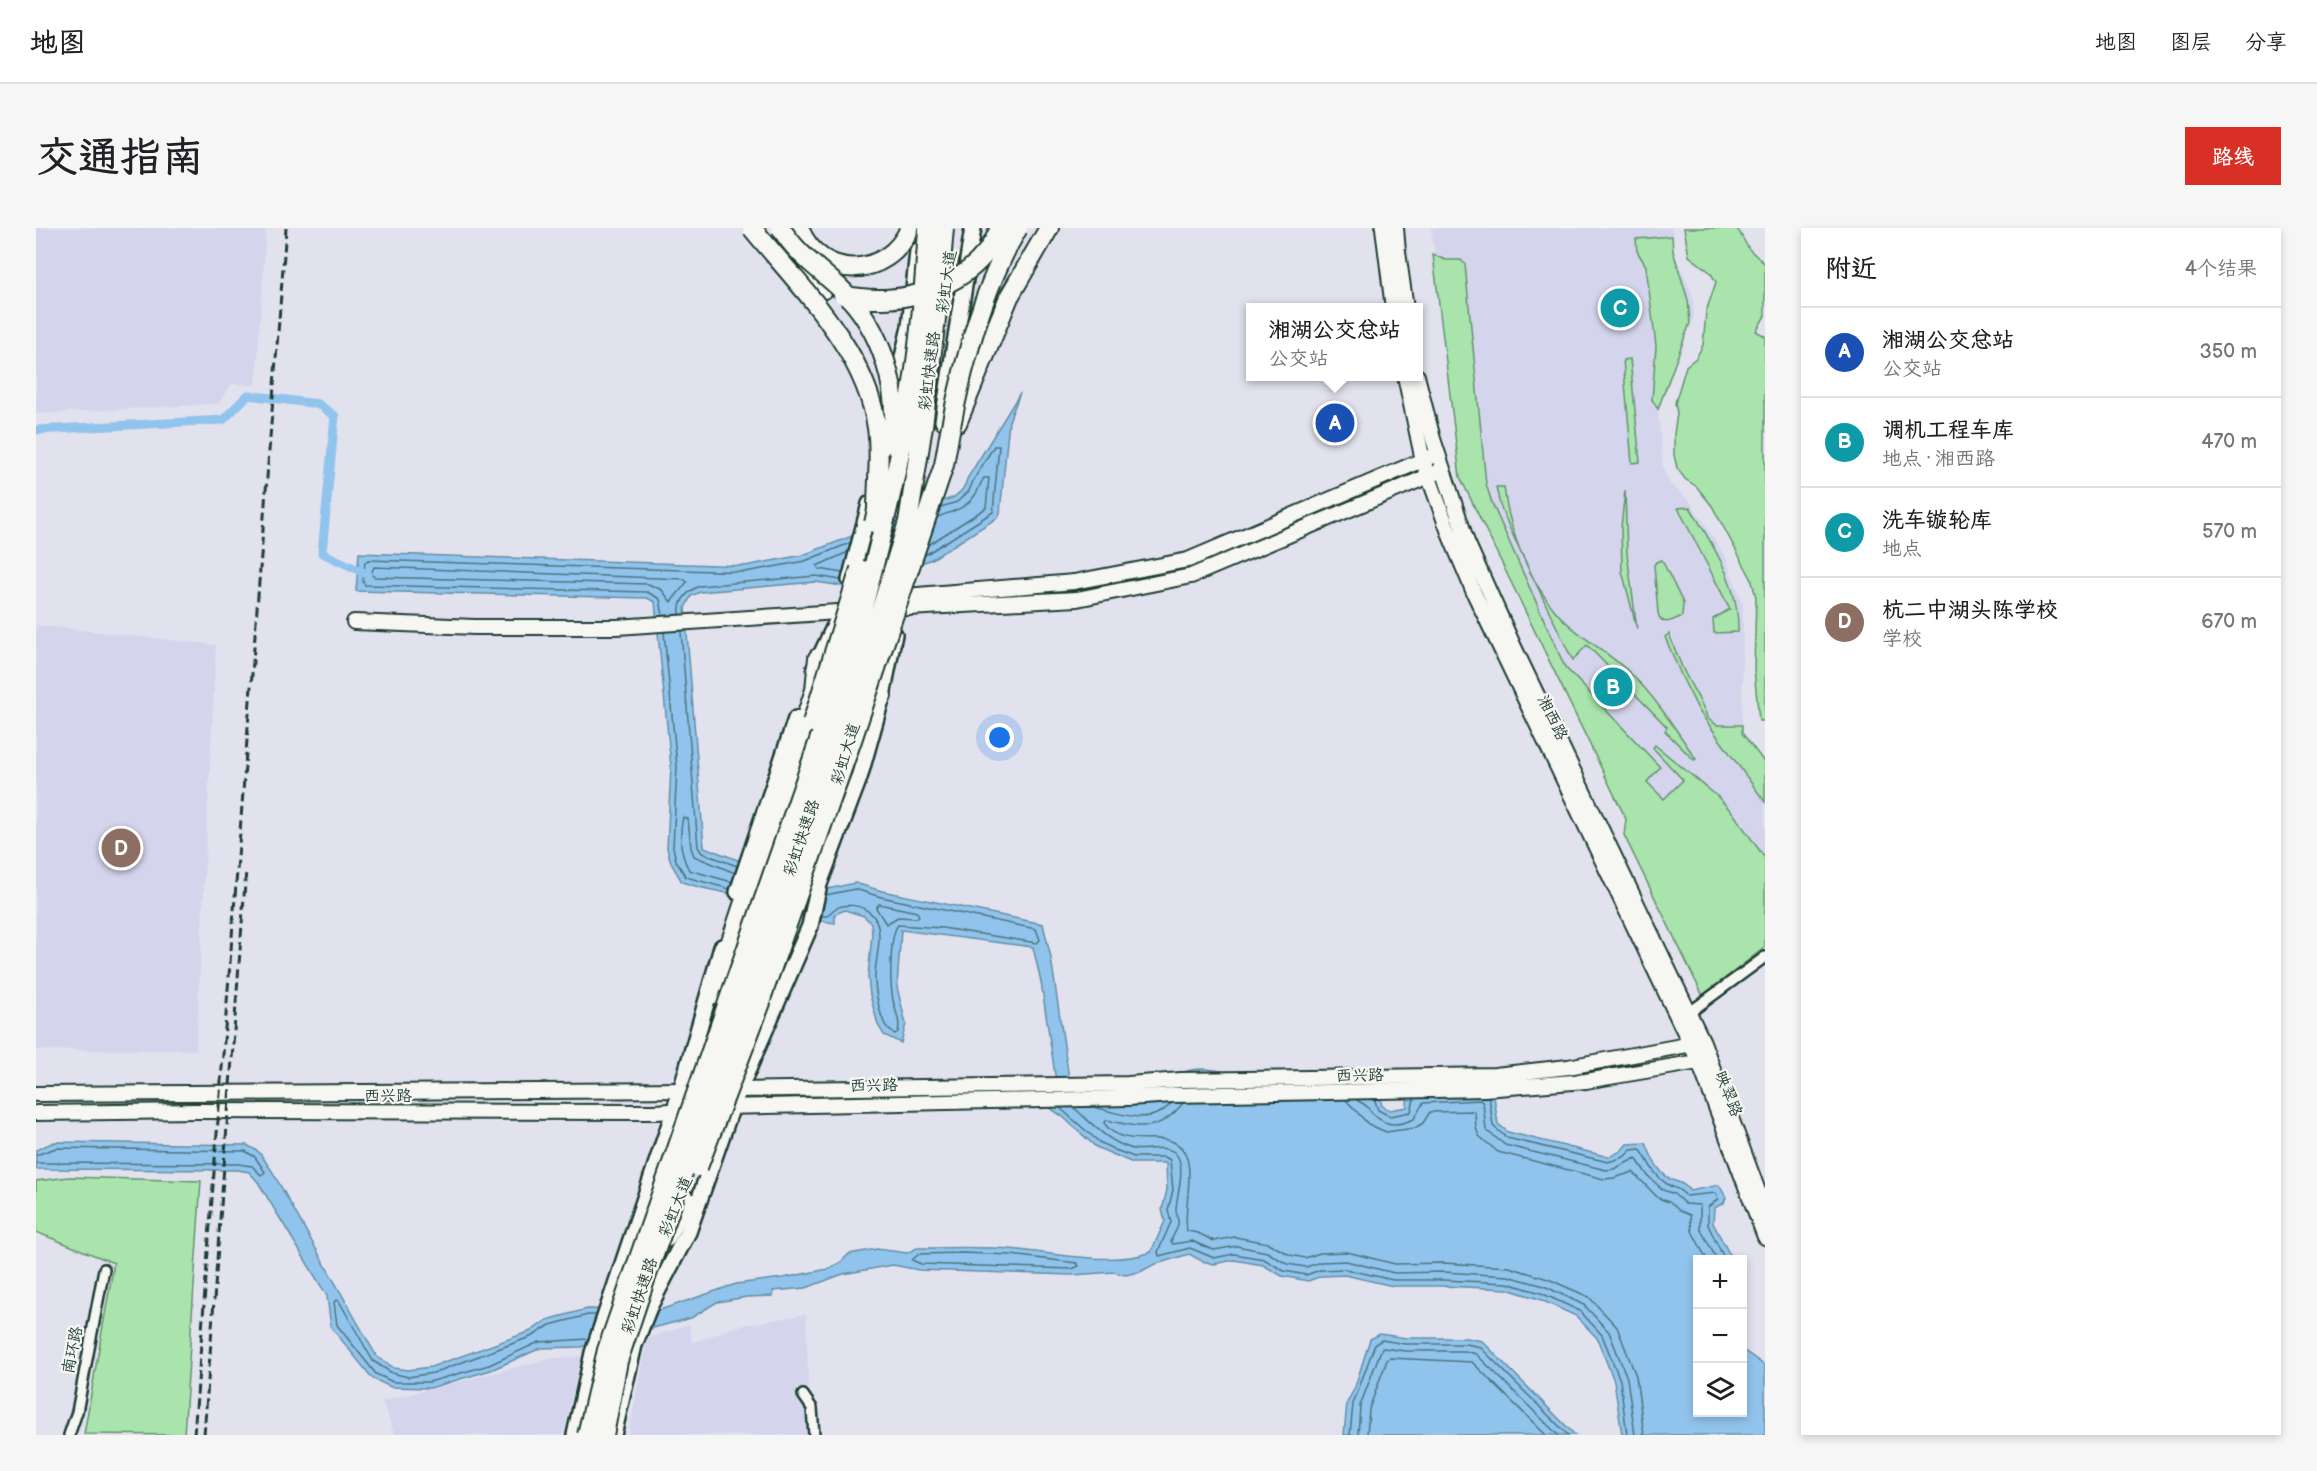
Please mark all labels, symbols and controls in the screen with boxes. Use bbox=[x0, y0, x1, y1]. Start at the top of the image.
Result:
text: 地图 bbox=[30, 27, 86, 60]
text: 地图 bbox=[2095, 30, 2137, 55]
text: 图层 bbox=[2170, 30, 2212, 55]
text: 分享 bbox=[2245, 30, 2287, 55]
button: 路线 bbox=[2185, 127, 2281, 185]
text: 交通指南 bbox=[36, 133, 204, 184]
street label: 彩虹大道 bbox=[933, 249, 961, 315]
text: 附近 bbox=[1825, 254, 1877, 285]
text: 4个结果 bbox=[2185, 257, 2257, 281]
pin: C bbox=[1600, 286, 1640, 331]
popup bbox=[1246, 303, 1423, 381]
text: 湘湖公交总站 bbox=[1268, 317, 1401, 344]
text: 湘湖公交总站 bbox=[1882, 327, 2014, 354]
street label: 彩虹快速路 bbox=[916, 330, 944, 412]
text: A bbox=[1838, 340, 1851, 364]
text: 350 m bbox=[2200, 340, 2257, 364]
text: 公交站 bbox=[1268, 347, 1328, 371]
text: 公交站 bbox=[1882, 357, 1942, 381]
pin: A bbox=[1316, 400, 1354, 446]
text: 调机工程车库 bbox=[1882, 417, 2014, 444]
text: B bbox=[1837, 430, 1852, 454]
text: 470 m bbox=[2201, 430, 2257, 454]
text: 地点 · 湘西路 bbox=[1882, 447, 1995, 471]
text: 洗车镟轮库 bbox=[1882, 507, 1992, 534]
text: C bbox=[1837, 520, 1852, 544]
text: 570 m bbox=[2202, 520, 2257, 544]
text: 地点 bbox=[1882, 537, 1922, 561]
text: 杭二中湖头陈学校 bbox=[1882, 597, 2058, 624]
text: D bbox=[1838, 610, 1851, 634]
text: 670 m bbox=[2201, 610, 2257, 634]
text: 学校 bbox=[1882, 627, 1922, 651]
pin: B bbox=[1594, 664, 1632, 710]
street label: 湘西路 bbox=[1533, 692, 1571, 744]
street label: 彩虹大道 bbox=[828, 721, 864, 787]
your location bbox=[985, 723, 1014, 752]
street label: 彩虹快速路 bbox=[780, 797, 824, 879]
pin: D bbox=[102, 826, 140, 870]
street label: 西兴路 bbox=[1336, 1066, 1384, 1086]
street label: 映翠路 bbox=[1711, 1068, 1745, 1120]
street label: 西兴路 bbox=[850, 1076, 898, 1096]
street label: 西兴路 bbox=[364, 1087, 412, 1106]
street label: 彩虹大道 bbox=[655, 1174, 697, 1240]
street label: 彩虹快速路 bbox=[618, 1255, 662, 1337]
map controls bbox=[1693, 1255, 1747, 1417]
button: + bbox=[1693, 1255, 1747, 1309]
button: − bbox=[1693, 1309, 1747, 1363]
street label: 南环路 bbox=[59, 1325, 87, 1375]
button: layers bbox=[1693, 1363, 1747, 1417]

